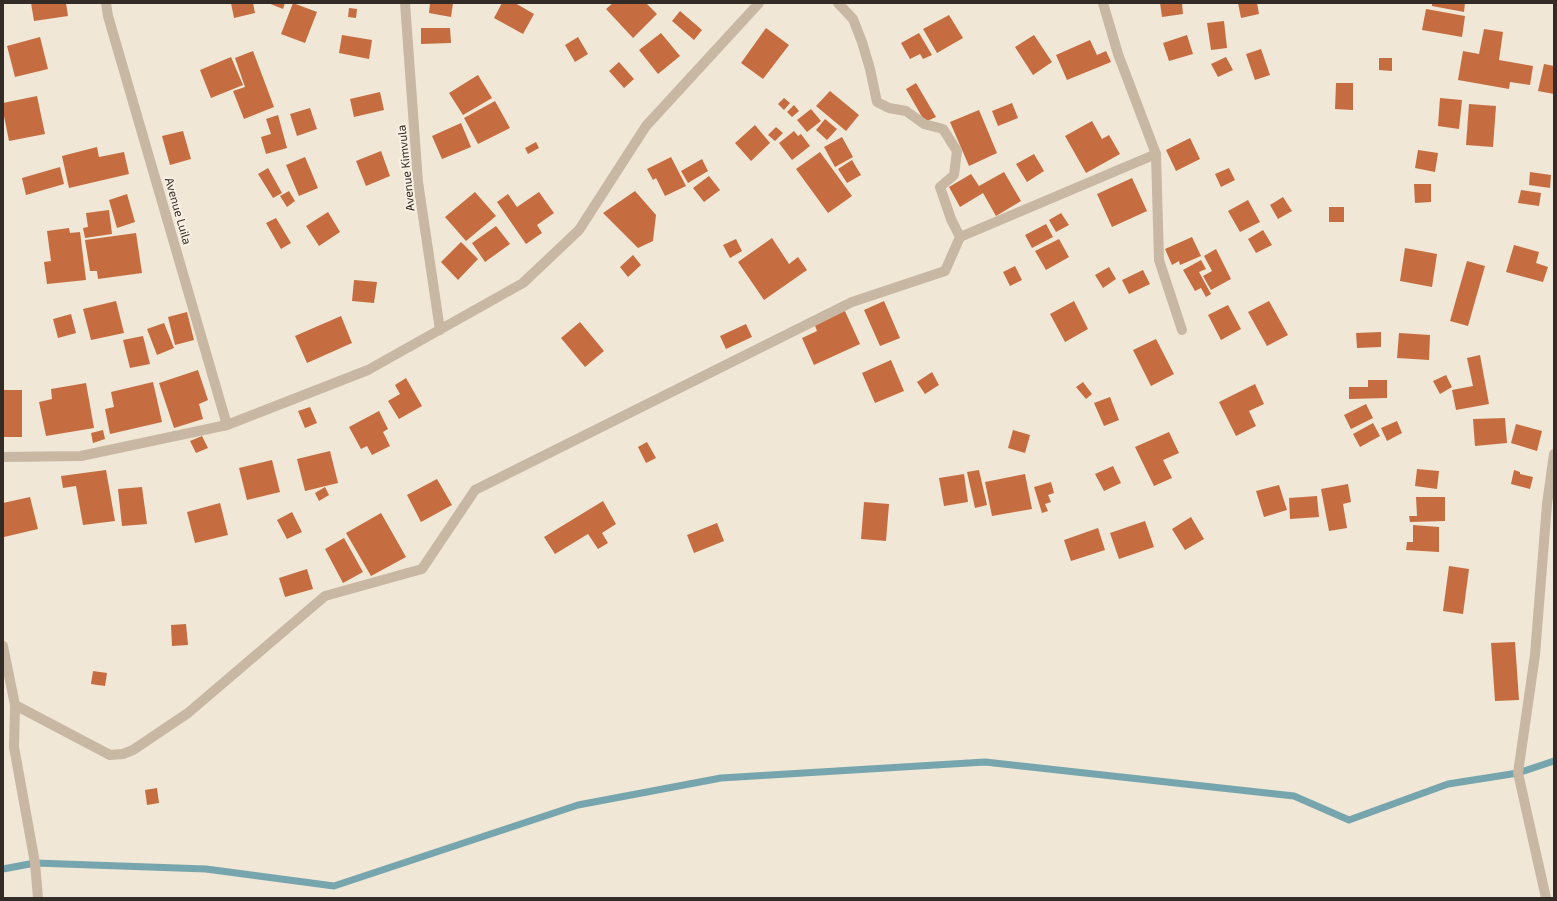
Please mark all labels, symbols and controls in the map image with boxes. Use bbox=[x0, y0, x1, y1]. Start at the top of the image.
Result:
street label: Avenue Kimvula bbox=[394, 124, 418, 212]
street label: Avenue Luila bbox=[162, 176, 194, 246]

